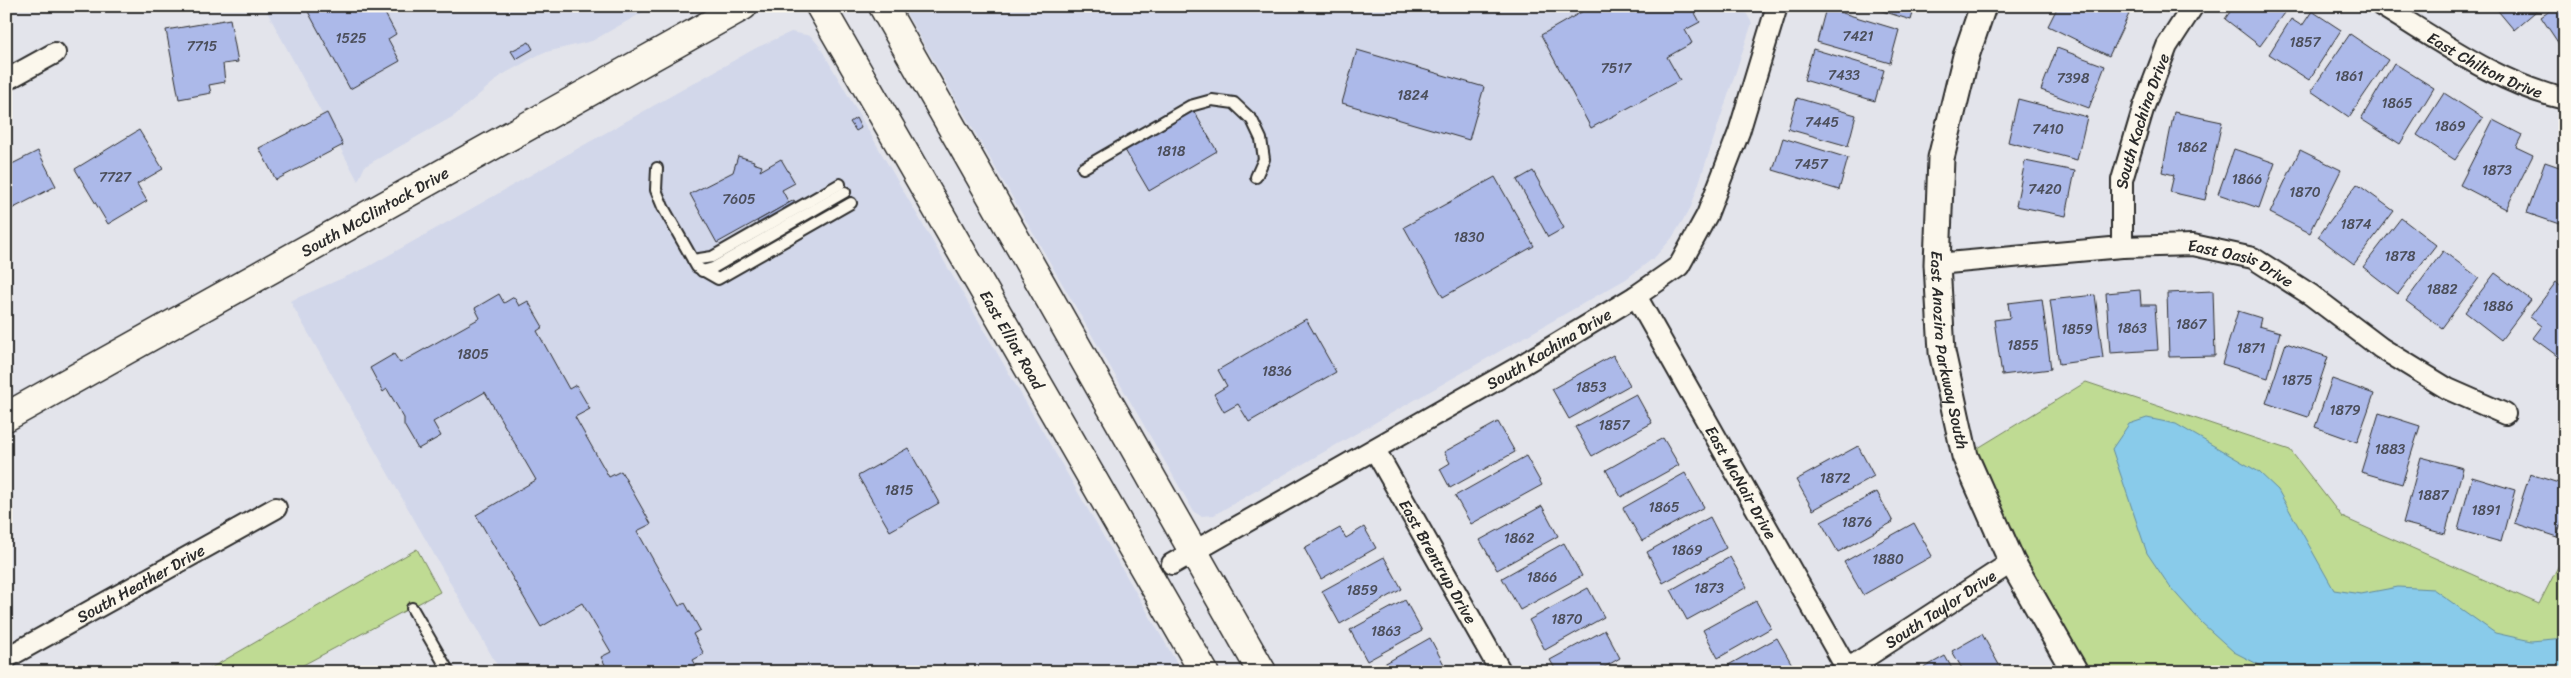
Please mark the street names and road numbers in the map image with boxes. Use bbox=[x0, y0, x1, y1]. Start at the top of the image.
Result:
street label: East Chilton Drive bbox=[2421, 23, 2547, 106]
street label: South Kachina Drive bbox=[2108, 49, 2178, 189]
street label: South McClintock Drive bbox=[295, 158, 454, 265]
street label: East Oasis Drive bbox=[2187, 230, 2300, 295]
street label: East Anozira Parkway South bbox=[1922, 251, 1978, 452]
street label: East Elliot Road bbox=[972, 284, 1053, 396]
street label: South Kachina Drive bbox=[1480, 300, 1617, 397]
street label: East McNair Drive bbox=[1697, 420, 1785, 545]
street label: East Brentrup Drive bbox=[1391, 493, 1485, 629]
street label: South Heather Drive bbox=[71, 536, 210, 631]
street label: South Taylor Drive bbox=[1878, 561, 2002, 656]

